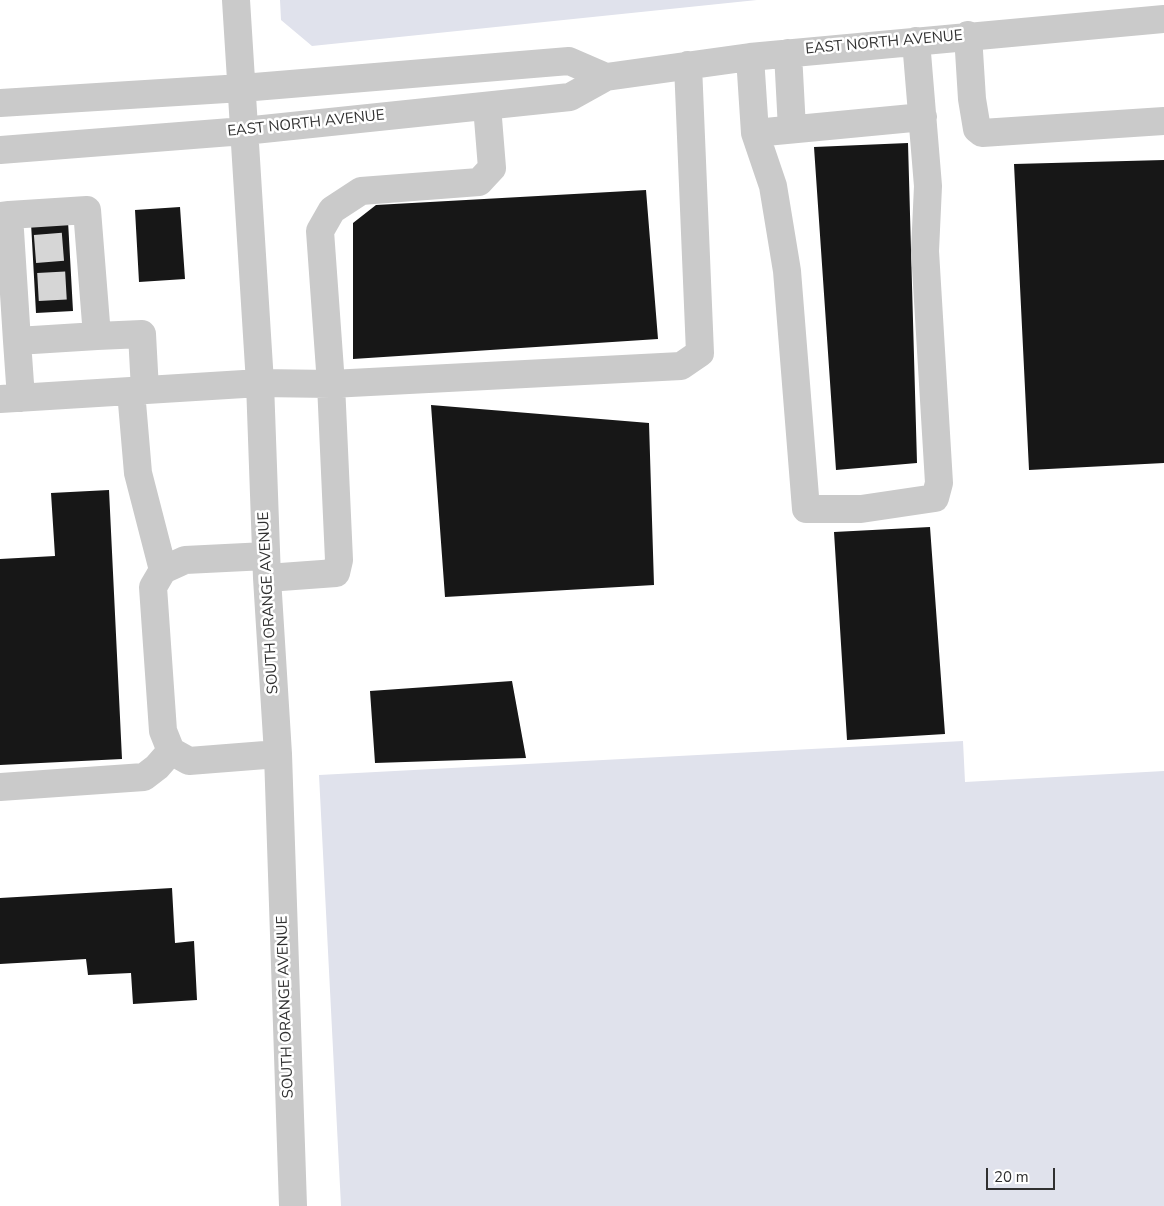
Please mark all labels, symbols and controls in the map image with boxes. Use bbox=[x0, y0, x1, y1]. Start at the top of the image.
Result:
street label: EAST NORTH AVENUE bbox=[805, 27, 963, 59]
street label: EAST NORTH AVENUE bbox=[227, 107, 385, 141]
street label: SOUTH ORANGE AVENUE bbox=[255, 511, 283, 695]
street label: SOUTH ORANGE AVENUE bbox=[274, 915, 298, 1099]
scale bar bbox=[989, 1158, 1058, 1190]
text: 20 m bbox=[994, 1167, 1029, 1187]

